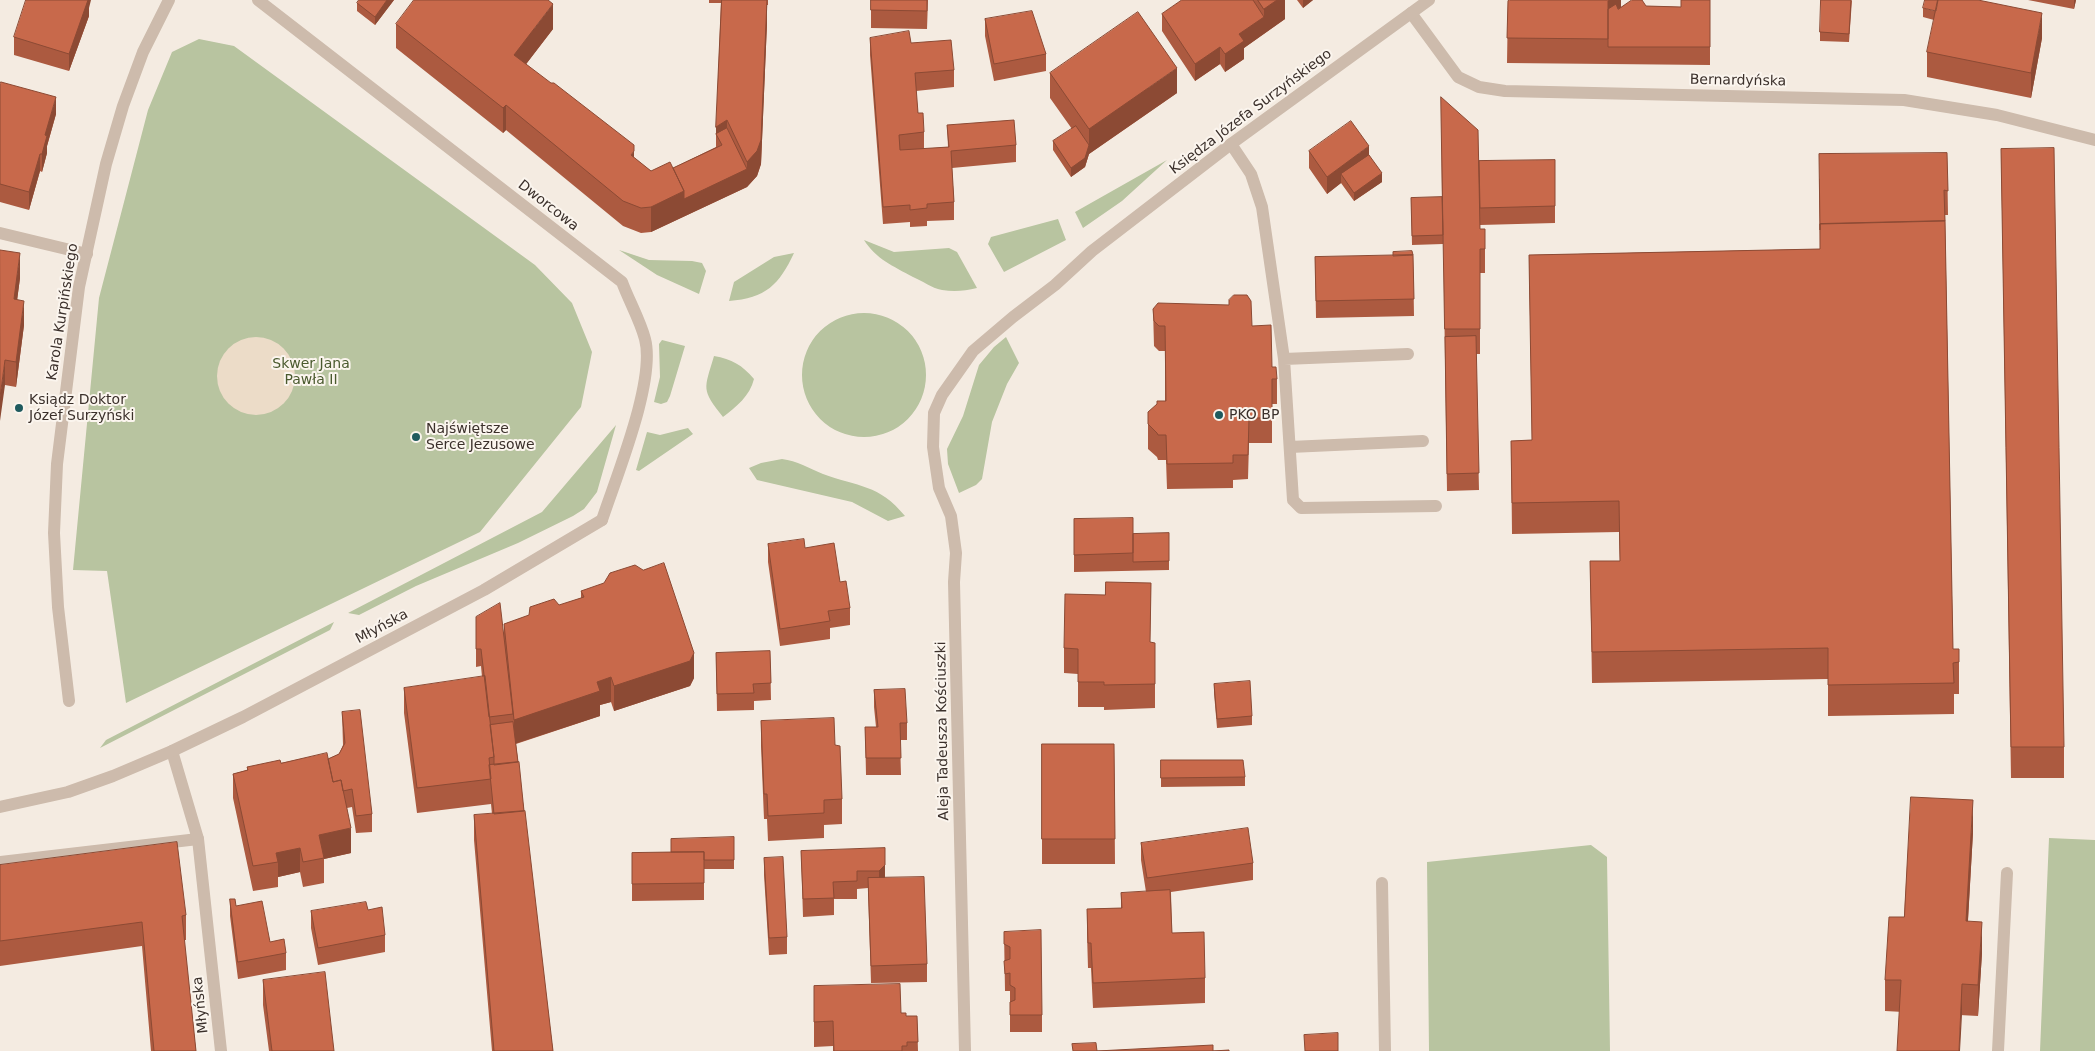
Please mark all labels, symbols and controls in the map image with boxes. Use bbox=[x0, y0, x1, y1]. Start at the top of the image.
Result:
street label: Księdza Józefa Surzyńskiego bbox=[1167, 46, 1335, 178]
street label: Bernardyńska bbox=[1690, 72, 1786, 90]
street label: Dworcowa bbox=[514, 177, 582, 235]
street label: Karola Kurpińskiego bbox=[44, 242, 82, 382]
park label: Skwer Jana Pawła II bbox=[272, 356, 350, 388]
place label: Ksiądz Doktor Józef Surzyński bbox=[29, 392, 134, 424]
marker: Ksiądz Doktor Józef Surzyński bbox=[13, 402, 25, 414]
place label: PKO BP bbox=[1229, 407, 1279, 423]
marker: PKO BP bbox=[1213, 409, 1225, 421]
place label: Najświętsze Serce Jezusowe bbox=[426, 421, 535, 454]
marker: Najświętsze Serce Jezusowe bbox=[410, 431, 422, 443]
street label: Młyńska bbox=[353, 606, 411, 648]
street label: Aleja Tadeusza Kościuszki bbox=[933, 641, 953, 821]
street label: Młyńska bbox=[190, 976, 212, 1034]

